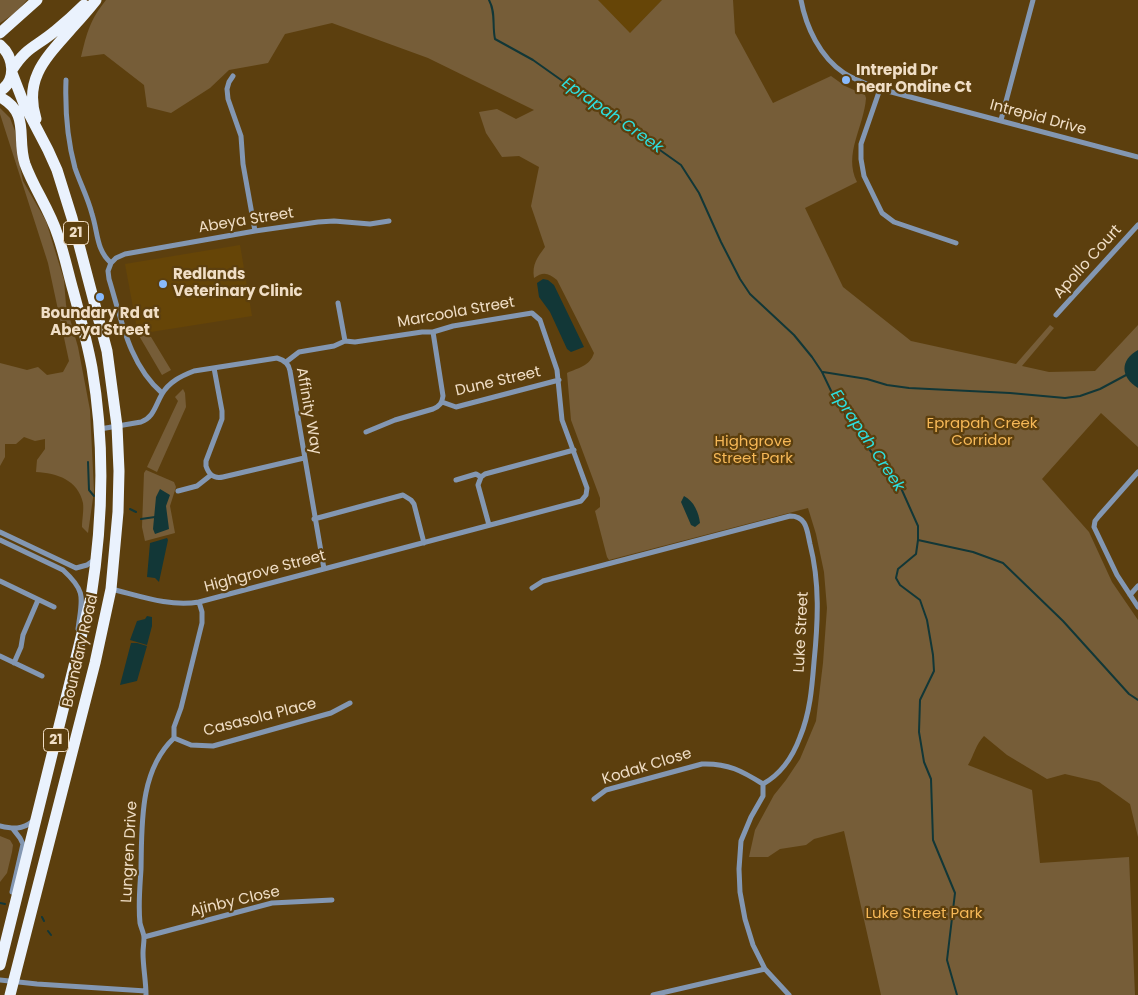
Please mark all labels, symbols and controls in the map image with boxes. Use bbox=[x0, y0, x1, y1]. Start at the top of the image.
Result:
place label: Intrepid Dr near Ondine Ct bbox=[856, 62, 972, 97]
water label: Eprapah Creek bbox=[558, 74, 666, 158]
marker: Intrepid Dr near Ondine Ct bbox=[840, 74, 852, 86]
street label: Intrepid Drive bbox=[988, 96, 1088, 140]
street label: Abeya Street bbox=[197, 205, 295, 237]
road number: 21 bbox=[64, 222, 88, 244]
street label: Apollo Court bbox=[1050, 222, 1126, 302]
place label: Redlands Veterinary Clinic bbox=[173, 266, 303, 301]
marker: Redlands Veterinary Clinic bbox=[157, 278, 169, 290]
marker: Boundary Rd at Abeya Street bbox=[94, 291, 106, 303]
street label: Marcoola Street bbox=[396, 294, 516, 332]
place label: Boundary Rd at Abeya Street bbox=[41, 305, 159, 340]
street label: Dune Street bbox=[454, 363, 542, 401]
street label: Affinity Way bbox=[291, 366, 325, 456]
water label: Eprapah Creek bbox=[826, 386, 908, 496]
park label: Eprapah Creek Corridor bbox=[927, 415, 1037, 450]
park label: Highgrove Street Park bbox=[713, 433, 793, 468]
street label: Highgrove Street bbox=[202, 547, 328, 597]
street label: Luke Street bbox=[791, 591, 813, 673]
street label: Boundary Road bbox=[59, 593, 103, 709]
street label: Casasola Place bbox=[202, 695, 318, 741]
road number: 21 bbox=[44, 728, 68, 752]
street label: Kodak Close bbox=[600, 745, 694, 789]
street label: Lungren Drive bbox=[118, 801, 142, 903]
street label: Ajinby Close bbox=[188, 883, 282, 921]
park label: Luke Street Park bbox=[865, 905, 983, 923]

